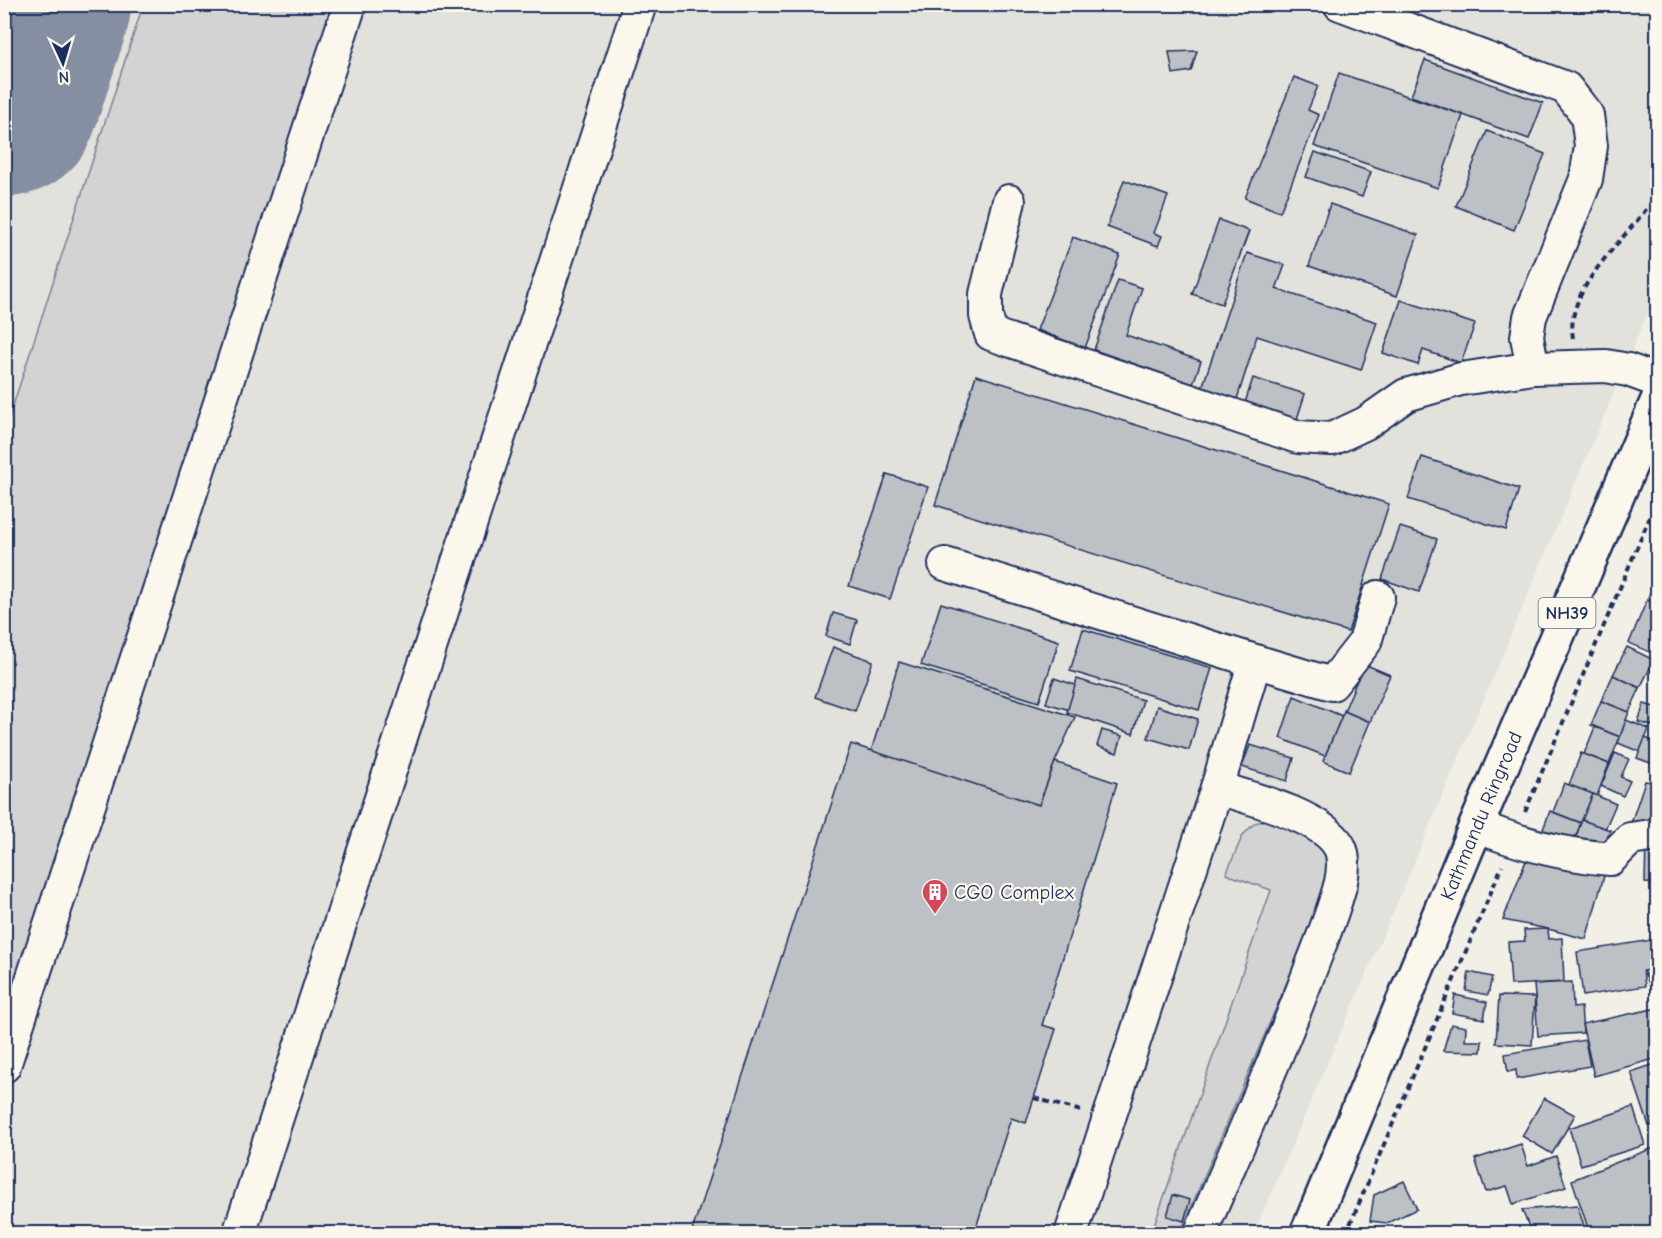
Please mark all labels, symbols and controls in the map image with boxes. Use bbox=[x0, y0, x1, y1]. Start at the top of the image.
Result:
north arrow bbox=[33, 33, 93, 93]
text: N bbox=[58, 68, 70, 86]
road number: NH39 bbox=[1538, 598, 1596, 628]
street label: Kathmandu Ringroad bbox=[1436, 728, 1527, 904]
building icon: CGO Complex bbox=[920, 877, 950, 915]
place label: CGO Complex bbox=[954, 881, 1075, 904]

